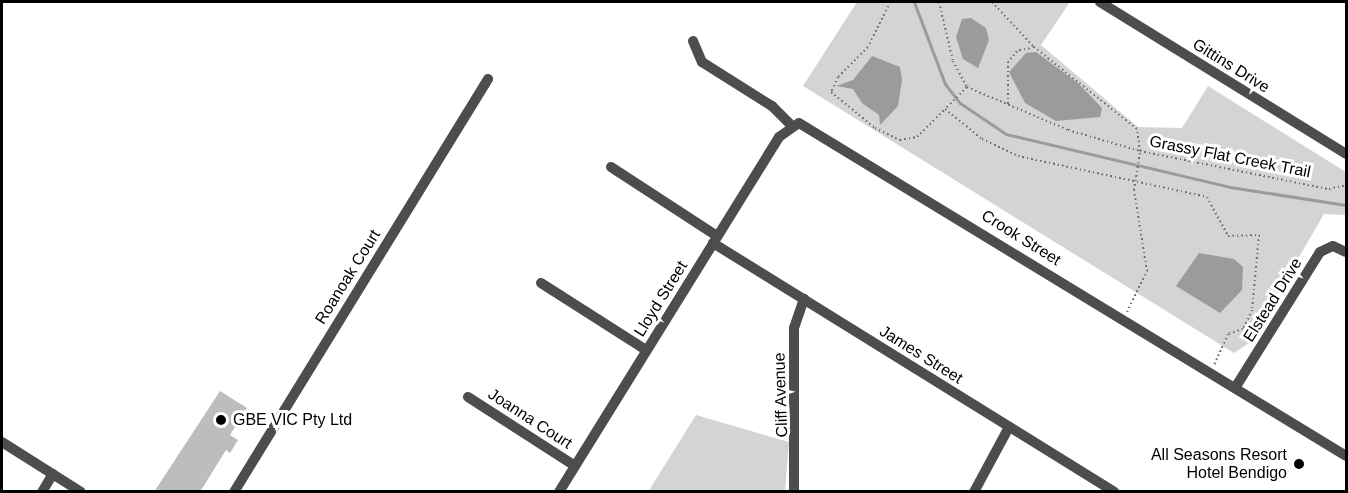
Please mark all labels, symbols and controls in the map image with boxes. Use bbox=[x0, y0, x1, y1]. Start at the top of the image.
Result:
street label: Gittins Drive bbox=[1189, 35, 1273, 97]
street label: Grassy Flat Creek Trail bbox=[1148, 132, 1312, 182]
street label: Crook Street bbox=[978, 206, 1064, 270]
street label: Roanoak Court bbox=[311, 226, 385, 328]
street label: Elstead Drive bbox=[1240, 255, 1306, 345]
street label: Lloyd Street bbox=[630, 258, 692, 340]
street label: James Street bbox=[876, 322, 966, 388]
street label: Cliff Avenue bbox=[770, 352, 792, 438]
street label: Joanna Court bbox=[484, 385, 576, 453]
place label: GBE VIC Pty Ltd bbox=[233, 410, 352, 430]
marker: GBE VIC Pty Ltd bbox=[214, 413, 228, 427]
place label: All Seasons Resort Hotel Bendigo bbox=[1151, 445, 1287, 483]
marker: All Seasons Resort Hotel Bendigo bbox=[1292, 457, 1306, 471]

